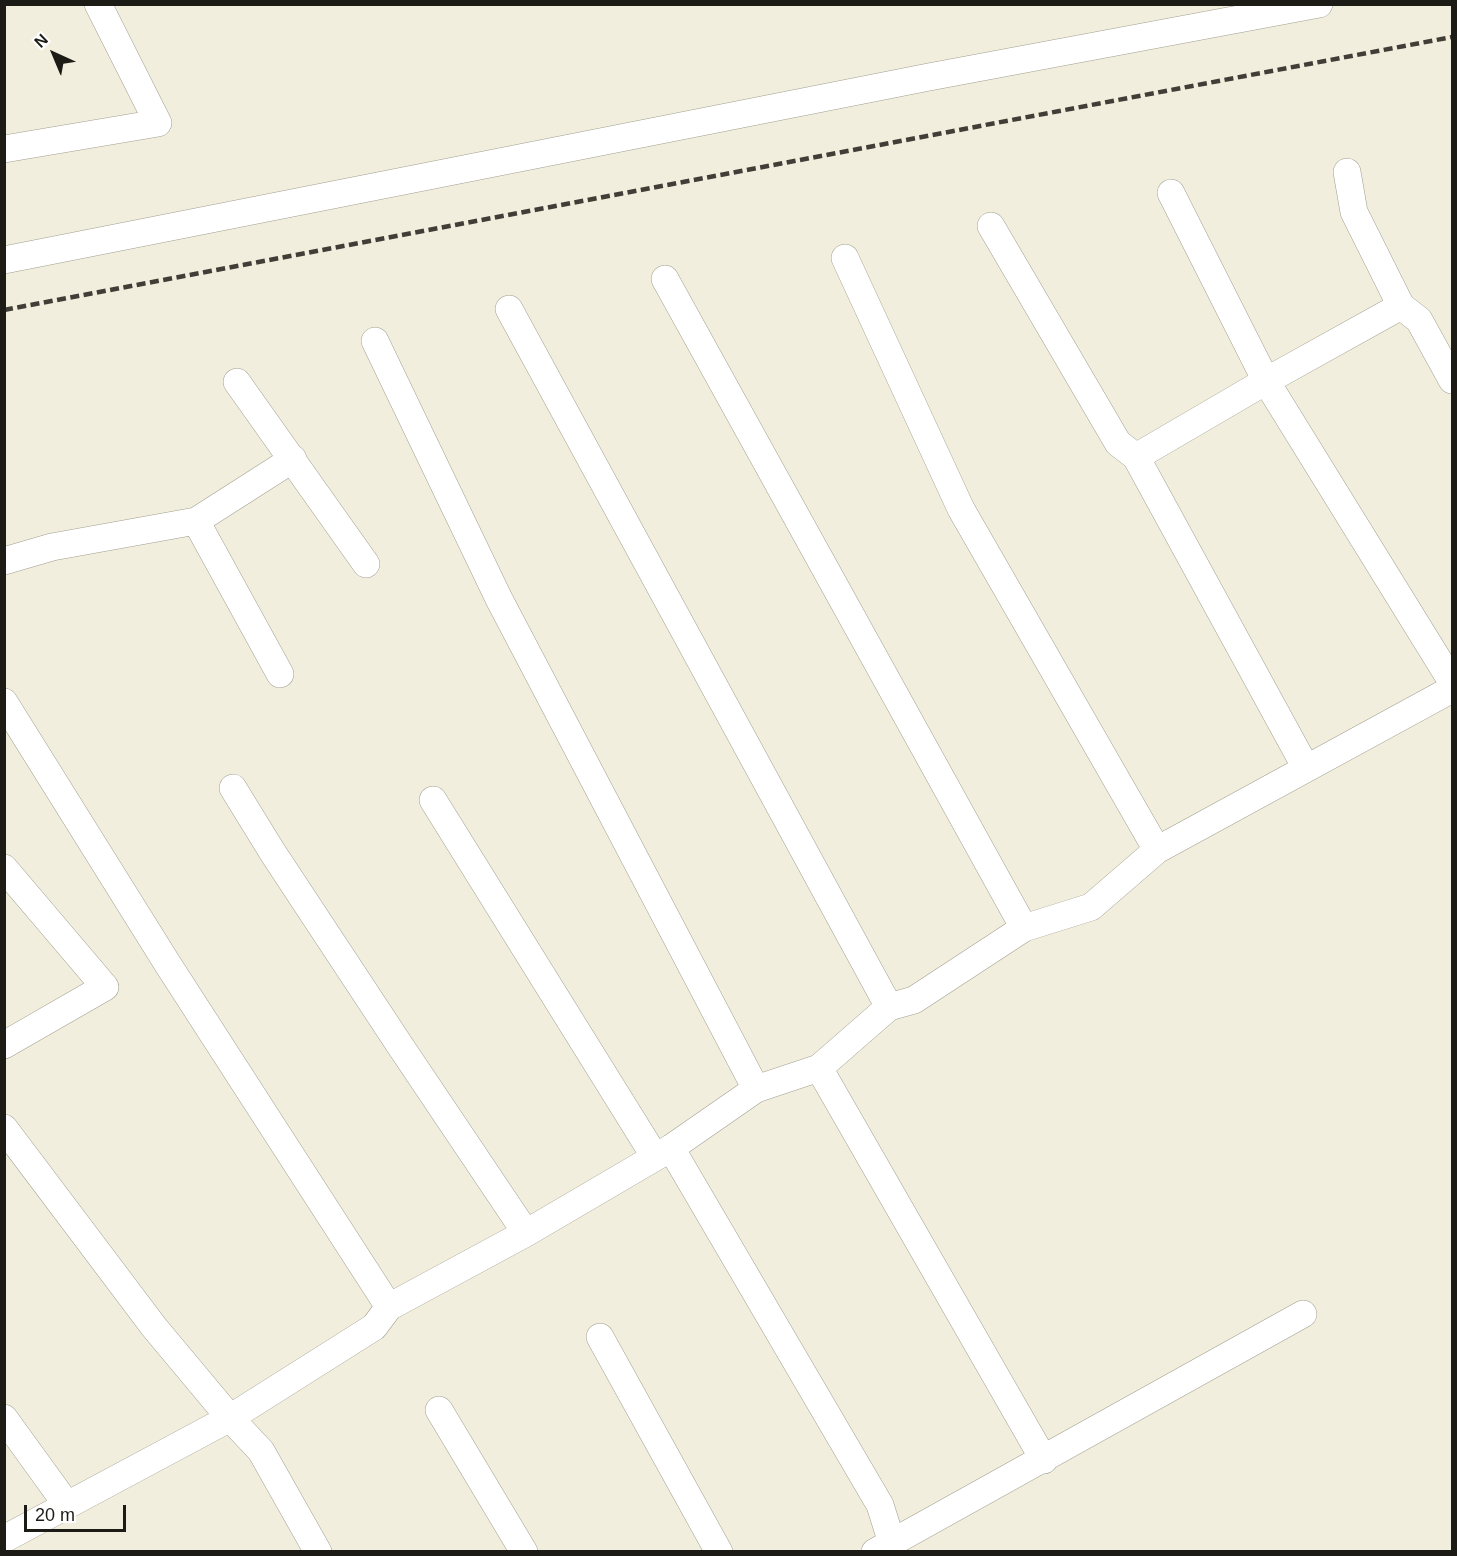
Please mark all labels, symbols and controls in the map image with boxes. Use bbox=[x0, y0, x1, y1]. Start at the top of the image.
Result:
north arrow bbox=[24, 24, 84, 84]
text: N bbox=[31, 31, 51, 51]
scale bar bbox=[27, 1493, 129, 1531]
text: 20 m bbox=[35, 1505, 75, 1525]

